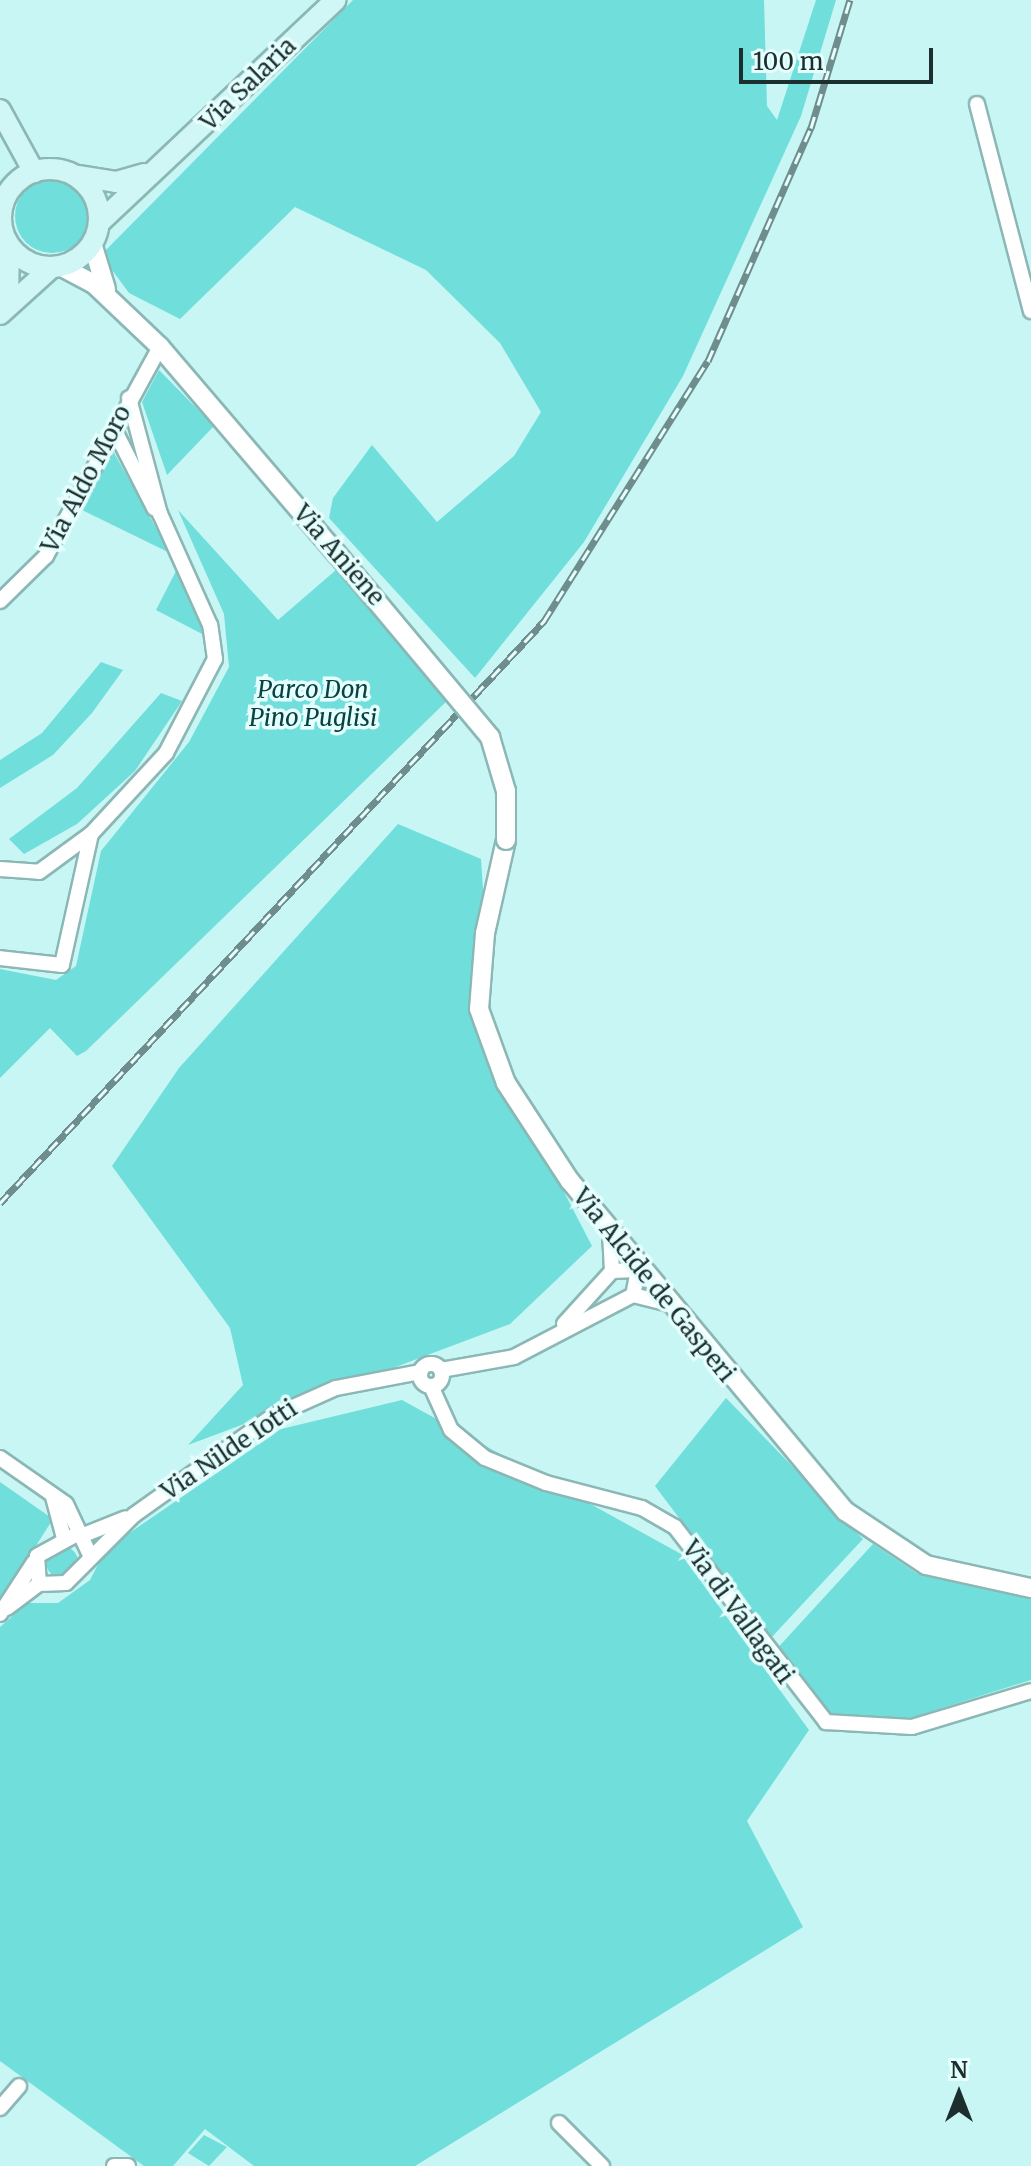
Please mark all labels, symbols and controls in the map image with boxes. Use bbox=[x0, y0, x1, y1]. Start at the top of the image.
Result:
street label: Via Salaria bbox=[194, 31, 302, 137]
scale bar bbox=[743, 32, 937, 82]
text: 100 m bbox=[753, 46, 823, 77]
street label: Via Aldo Moro bbox=[35, 400, 137, 558]
street label: Via Aniene bbox=[288, 499, 390, 611]
park label: Parco Don Pino Puglisi bbox=[249, 676, 377, 732]
street label: Via Alcide de Gasperi bbox=[567, 1182, 741, 1388]
street label: Via Nilde Iotti bbox=[156, 1394, 302, 1506]
street label: Via di Vallagati bbox=[676, 1535, 800, 1689]
north arrow bbox=[919, 2054, 999, 2134]
text: N bbox=[950, 2056, 968, 2084]

